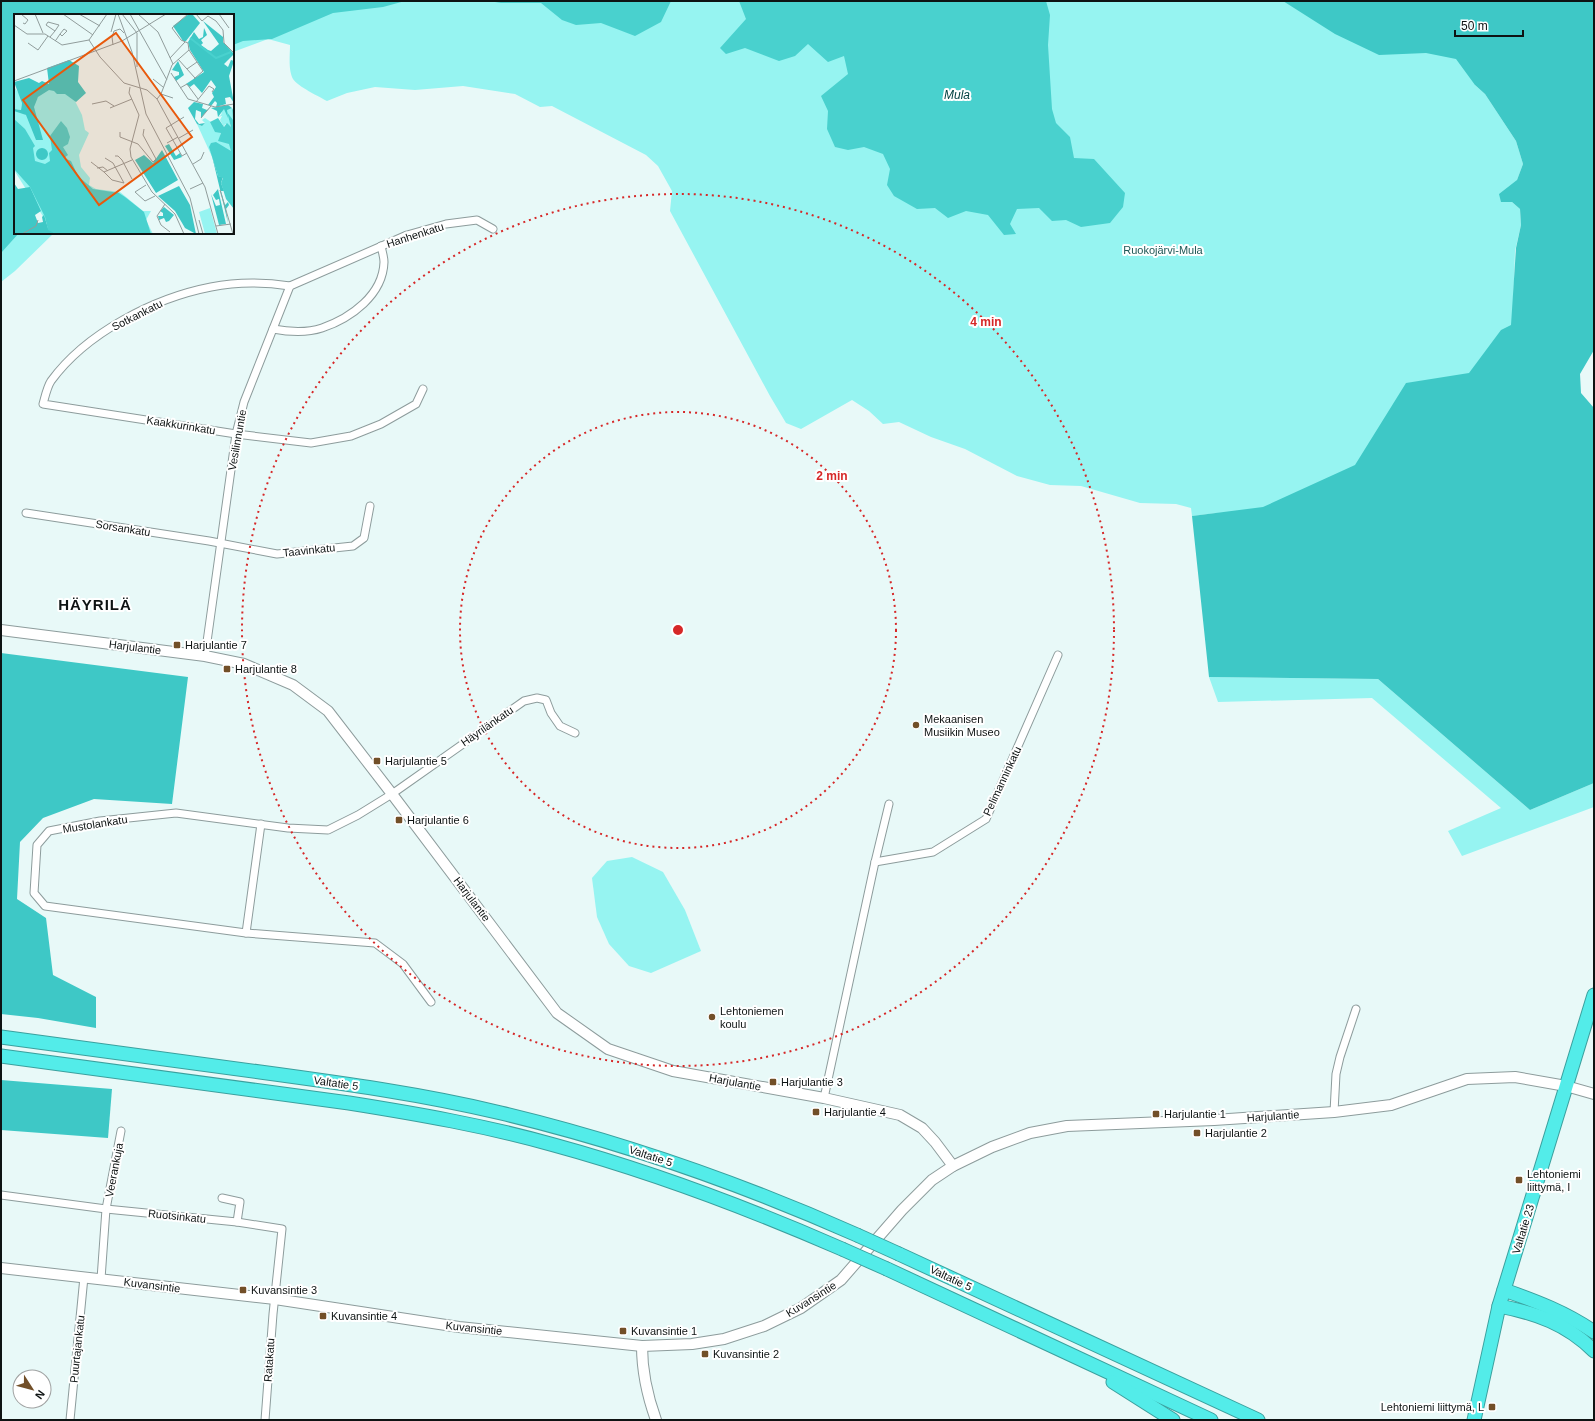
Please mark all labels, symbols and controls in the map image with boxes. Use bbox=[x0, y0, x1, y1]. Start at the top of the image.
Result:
scale bar bbox=[1455, 12, 1523, 38]
inset map bbox=[14, 14, 234, 234]
text: 50 m bbox=[1461, 19, 1488, 33]
water label: Mula bbox=[944, 88, 970, 102]
street label: Hanhenkatu bbox=[385, 220, 445, 250]
park label: Ruokojärvi-Mula bbox=[1123, 244, 1204, 256]
street label: Sotkankatu bbox=[110, 297, 164, 333]
text: 4 min bbox=[970, 315, 1002, 329]
street label: Vesilinnuntie bbox=[226, 409, 248, 471]
street label: Kaakkurinkatu bbox=[146, 414, 216, 436]
text: 2 min bbox=[816, 469, 848, 483]
street label: Sorsankatu bbox=[95, 518, 151, 538]
street label: Taavinkatu bbox=[282, 541, 336, 559]
district label: HÄYRILÄ bbox=[58, 596, 132, 613]
centre of rings bbox=[671, 623, 685, 637]
street label: Harjulantie bbox=[108, 638, 162, 656]
place label: Harjulantie 7 bbox=[185, 639, 247, 651]
marker: Harjulantie 7 bbox=[172, 640, 182, 650]
place label: Harjulantie 8 bbox=[235, 663, 297, 675]
marker: Harjulantie 8 bbox=[222, 664, 232, 674]
street label: Häyrilänkatu bbox=[459, 704, 515, 748]
place label: Mekaanisen Musiikin Museo bbox=[924, 713, 1000, 738]
marker: Mekaanisen Musiikin Museo bbox=[911, 720, 921, 730]
street label: Pelimanninkatu bbox=[981, 744, 1023, 818]
place label: Harjulantie 5 bbox=[385, 755, 447, 767]
marker: Harjulantie 5 bbox=[372, 756, 382, 766]
street label: Mustolankatu bbox=[62, 813, 128, 835]
place label: Harjulantie 6 bbox=[407, 814, 469, 826]
marker: Harjulantie 6 bbox=[394, 815, 404, 825]
street label: Harjulantie bbox=[451, 874, 493, 924]
place label: Lehtoniemen koulu bbox=[720, 1005, 784, 1030]
marker: Lehtoniemen koulu bbox=[707, 1012, 717, 1022]
street label: Harjulantie bbox=[708, 1072, 762, 1092]
street label: Valtatie 5 bbox=[313, 1074, 359, 1092]
place label: Harjulantie 3 bbox=[781, 1076, 843, 1088]
marker: Harjulantie 3 bbox=[768, 1077, 778, 1087]
place label: Harjulantie 4 bbox=[824, 1106, 886, 1118]
marker: Harjulantie 4 bbox=[811, 1107, 821, 1117]
place label: Harjulantie 1 bbox=[1164, 1108, 1226, 1120]
street label: Harjulantie bbox=[1246, 1108, 1300, 1124]
marker: Harjulantie 1 bbox=[1151, 1109, 1161, 1119]
place label: Harjulantie 2 bbox=[1205, 1127, 1267, 1139]
marker: Harjulantie 2 bbox=[1192, 1128, 1202, 1138]
street label: Veerankuja bbox=[103, 1141, 125, 1198]
street label: Valtatie 5 bbox=[628, 1143, 674, 1169]
place label: Lehtoniemi liittymä, I bbox=[1527, 1168, 1581, 1193]
marker: Lehtoniemi liittymä, I bbox=[1514, 1175, 1524, 1185]
street label: Valtatie 23 bbox=[1510, 1203, 1536, 1255]
street label: Ruotsinkatu bbox=[147, 1207, 207, 1225]
street label: Valtatie 5 bbox=[928, 1263, 974, 1293]
street label: Kuvansintie bbox=[123, 1276, 181, 1294]
street label: Kuvansintie bbox=[784, 1279, 838, 1319]
place label: Kuvansintie 3 bbox=[251, 1284, 317, 1296]
marker: Kuvansintie 3 bbox=[238, 1285, 248, 1295]
place label: Kuvansintie 4 bbox=[331, 1310, 397, 1322]
marker: Kuvansintie 4 bbox=[318, 1311, 328, 1321]
street label: Puurtajankatu bbox=[67, 1315, 87, 1383]
street label: Kuvansintie bbox=[445, 1319, 503, 1337]
place label: Kuvansintie 1 bbox=[631, 1325, 697, 1337]
marker: Kuvansintie 1 bbox=[618, 1326, 628, 1336]
street label: Ratakatu bbox=[261, 1338, 277, 1382]
place label: Kuvansintie 2 bbox=[713, 1348, 779, 1360]
marker: Kuvansintie 2 bbox=[700, 1349, 710, 1359]
north arrow bbox=[12, 1369, 52, 1409]
text: N bbox=[33, 1388, 47, 1402]
place label: Lehtoniemi liittymä, L bbox=[1381, 1401, 1484, 1413]
marker: Lehtoniemi liittymä, L bbox=[1487, 1402, 1497, 1412]

